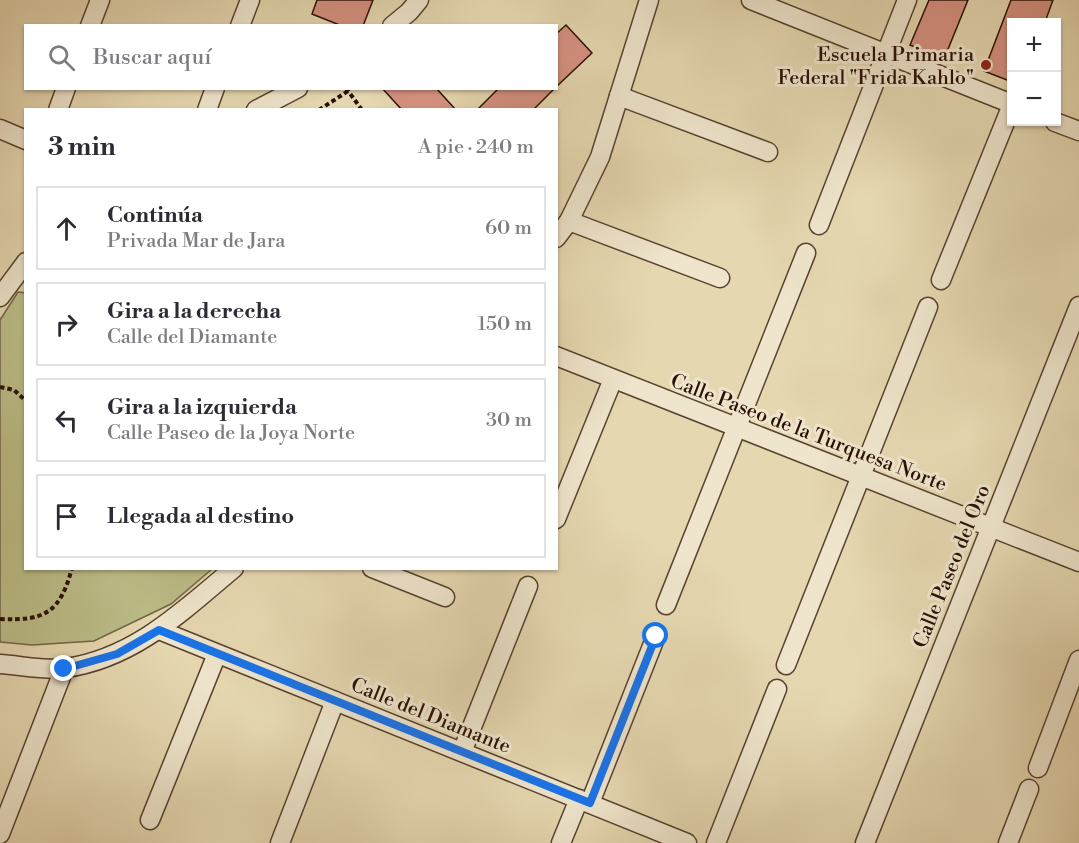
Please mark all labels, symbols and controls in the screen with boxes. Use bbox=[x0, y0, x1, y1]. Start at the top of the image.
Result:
map controls bbox=[1007, 18, 1061, 126]
button: + bbox=[1007, 18, 1061, 72]
search box bbox=[24, 24, 558, 90]
icon: search bbox=[45, 41, 78, 74]
place label: Escuela Primaria Federal "Frida Kahlo" bbox=[777, 43, 975, 91]
text: Buscar aquí bbox=[93, 44, 211, 71]
marker: Escuela Primaria Federal "Frida Kahlo" bbox=[979, 58, 993, 72]
button: − bbox=[1007, 72, 1061, 126]
text: 3 min bbox=[48, 131, 116, 163]
text: A pie · 240 m bbox=[418, 135, 534, 160]
text: Continúa bbox=[107, 202, 203, 229]
icon: ahead bbox=[50, 212, 83, 245]
text: 60 m bbox=[485, 216, 532, 241]
text: Privada Mar de Jara bbox=[107, 229, 285, 254]
text: Gira a la derecha bbox=[107, 298, 281, 325]
icon: right bbox=[50, 308, 83, 341]
text: 150 m bbox=[477, 312, 532, 337]
text: Calle del Diamante bbox=[107, 325, 277, 350]
street label: Calle Paseo de la Turquesa Norte bbox=[667, 369, 950, 498]
text: Gira a la izquierda bbox=[107, 394, 297, 421]
icon: left bbox=[50, 404, 83, 437]
text: 30 m bbox=[486, 408, 532, 433]
text: Calle Paseo de la Joya Norte bbox=[107, 421, 355, 446]
street label: Calle Paseo del Oro bbox=[908, 481, 997, 652]
icon: arrive bbox=[50, 500, 83, 533]
text: Llegada al destino bbox=[107, 503, 294, 530]
route start bbox=[642, 622, 668, 648]
route end bbox=[50, 655, 76, 681]
street label: Calle del Diamante bbox=[347, 673, 514, 760]

